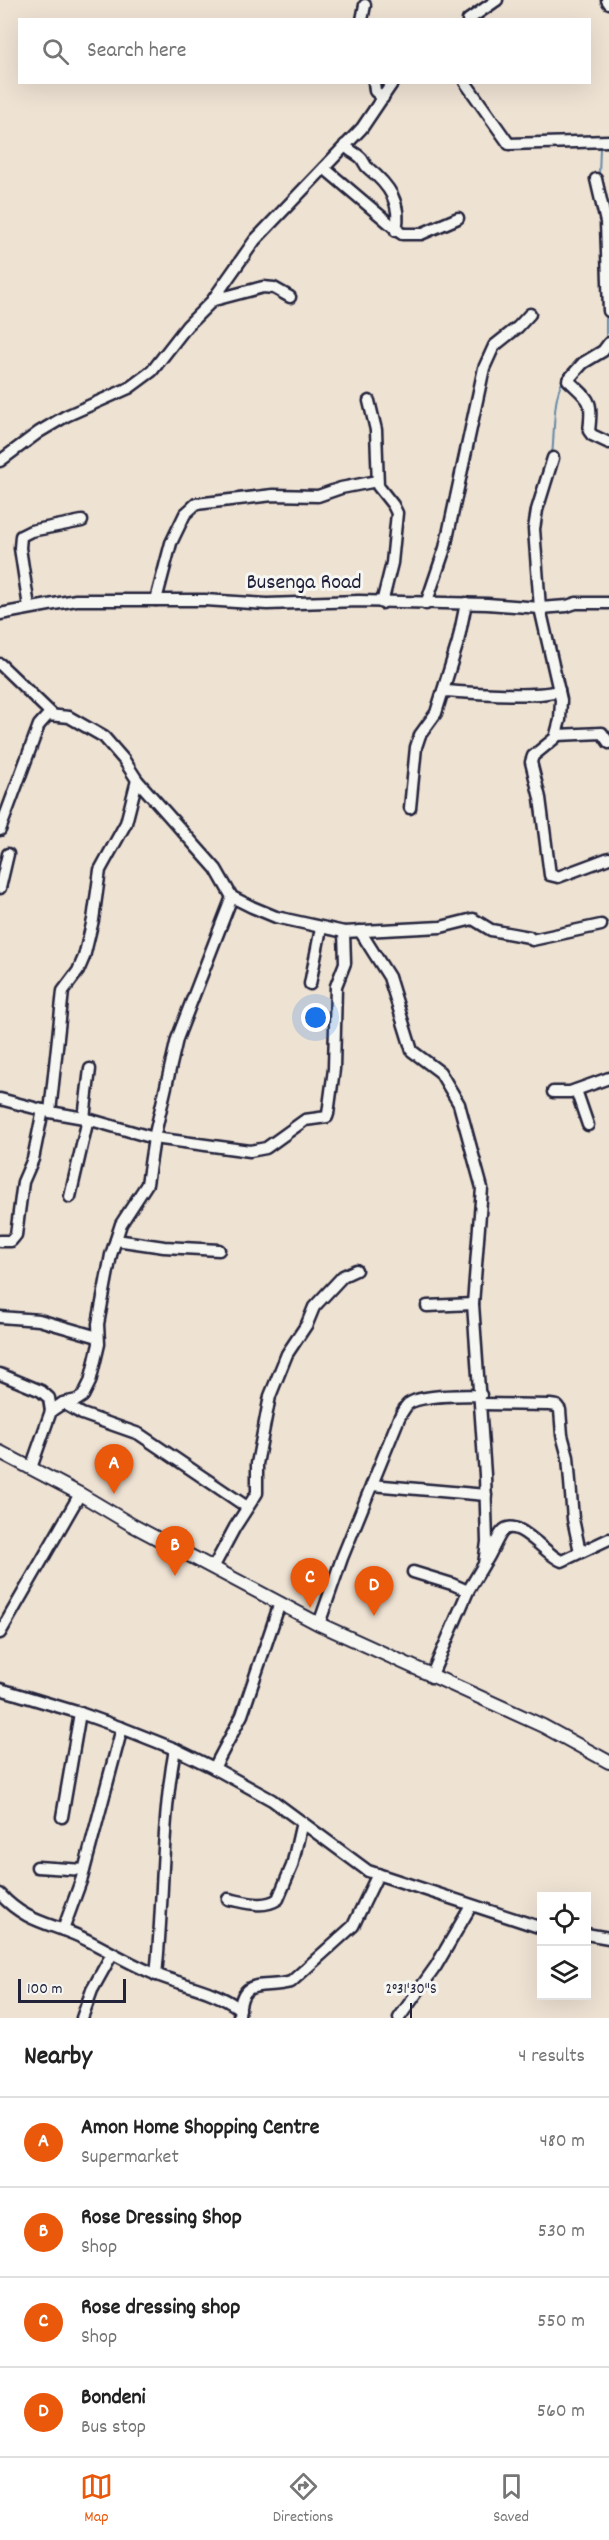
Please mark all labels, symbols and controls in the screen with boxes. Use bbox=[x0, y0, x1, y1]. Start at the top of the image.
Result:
search box bbox=[18, 18, 591, 84]
icon: search bbox=[39, 35, 72, 68]
text: Search here bbox=[87, 36, 186, 67]
street label: Busenga Road bbox=[246, 568, 362, 599]
your location bbox=[301, 1003, 330, 1032]
pin: A bbox=[94, 1444, 134, 1494]
pin: B bbox=[156, 1526, 195, 1576]
pin: C bbox=[290, 1558, 330, 1608]
pin: D bbox=[354, 1566, 394, 1616]
map controls bbox=[537, 1892, 591, 2000]
button: locate bbox=[537, 1892, 591, 1946]
button: layers bbox=[537, 1946, 591, 2000]
scale bar bbox=[18, 1976, 126, 2004]
text: 100 m bbox=[27, 1978, 63, 2001]
text: 2°31'30"S bbox=[385, 1979, 437, 2001]
text: Nearby bbox=[24, 2039, 92, 2076]
text: 4 results bbox=[518, 2043, 585, 2071]
text: Amon Home Shopping Centre bbox=[81, 2113, 319, 2144]
text: A bbox=[38, 2128, 49, 2156]
text: 480 m bbox=[539, 2128, 585, 2156]
text: Supermarket bbox=[81, 2144, 179, 2172]
text: Rose Dressing Shop bbox=[81, 2203, 242, 2234]
text: B bbox=[39, 2218, 48, 2246]
text: 530 m bbox=[538, 2218, 585, 2246]
text: Shop bbox=[81, 2234, 117, 2262]
text: Rose dressing shop bbox=[81, 2293, 240, 2324]
text: C bbox=[39, 2308, 48, 2336]
text: 550 m bbox=[537, 2308, 585, 2336]
text: Shop bbox=[81, 2324, 117, 2352]
text: Bondeni bbox=[81, 2383, 146, 2414]
text: D bbox=[38, 2398, 49, 2426]
text: 560 m bbox=[537, 2398, 585, 2426]
text: Bus stop bbox=[81, 2414, 146, 2442]
tab: Map bbox=[80, 2470, 113, 2529]
tab: Directions bbox=[273, 2470, 333, 2529]
tab: Saved bbox=[493, 2470, 529, 2529]

